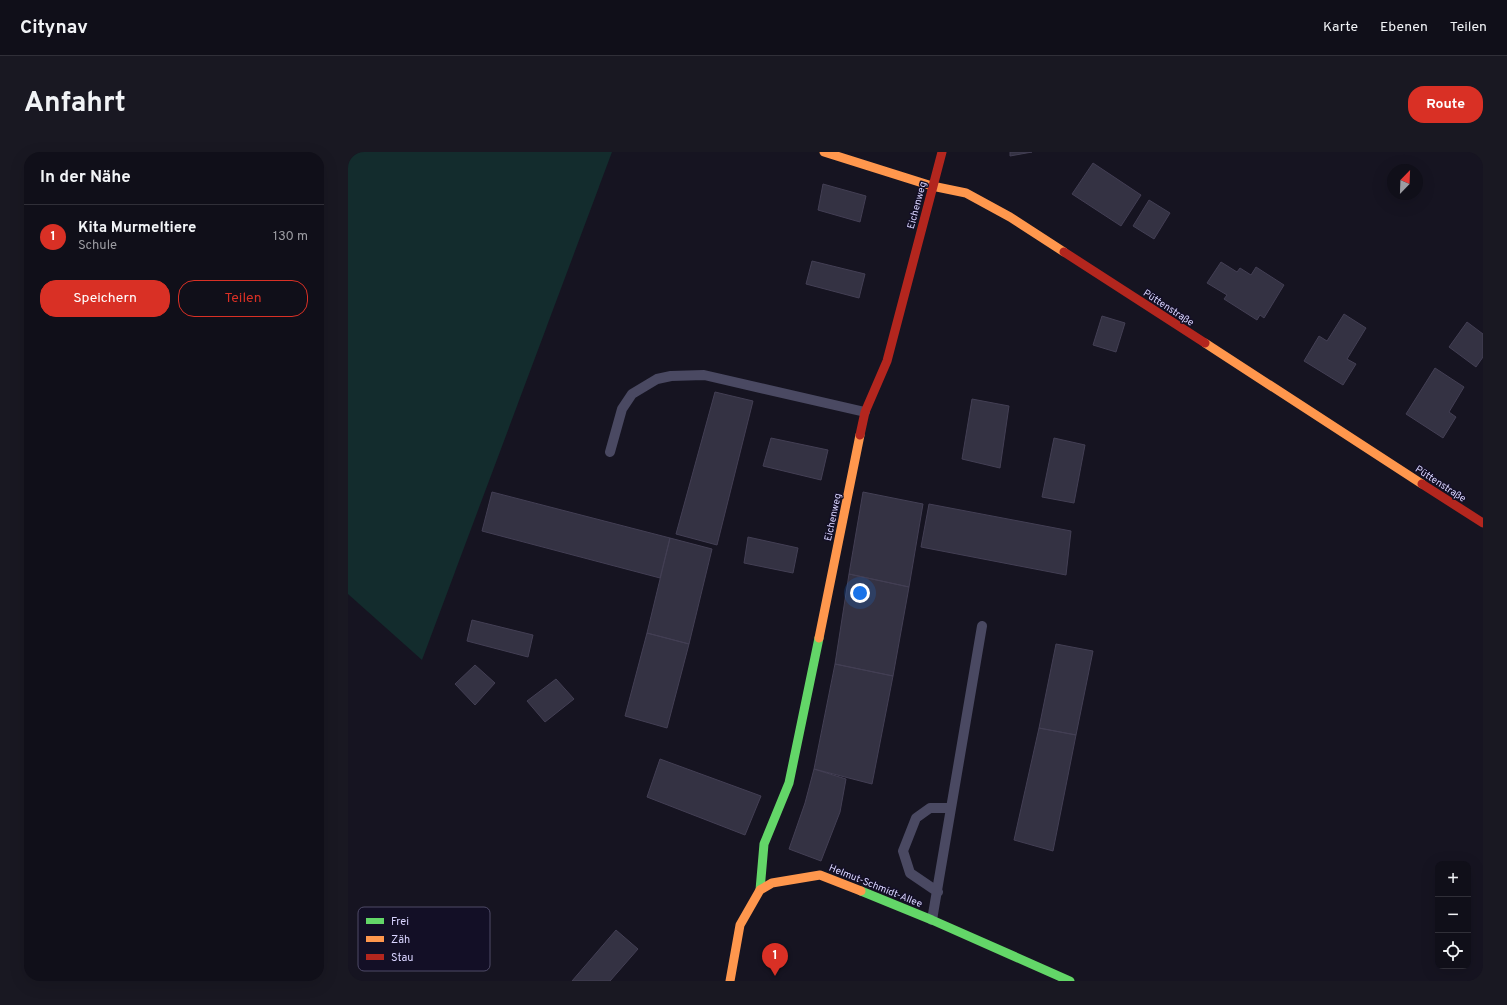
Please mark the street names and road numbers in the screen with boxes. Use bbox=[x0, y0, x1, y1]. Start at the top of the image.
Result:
street label: Eichenweg bbox=[905, 180, 930, 231]
street label: Püttenstraße bbox=[1140, 287, 1196, 330]
street label: Püttenstraße bbox=[1412, 463, 1468, 506]
street label: Eichenweg bbox=[822, 492, 845, 542]
street label: Helmut-Schmidt-Allee bbox=[827, 862, 924, 911]

